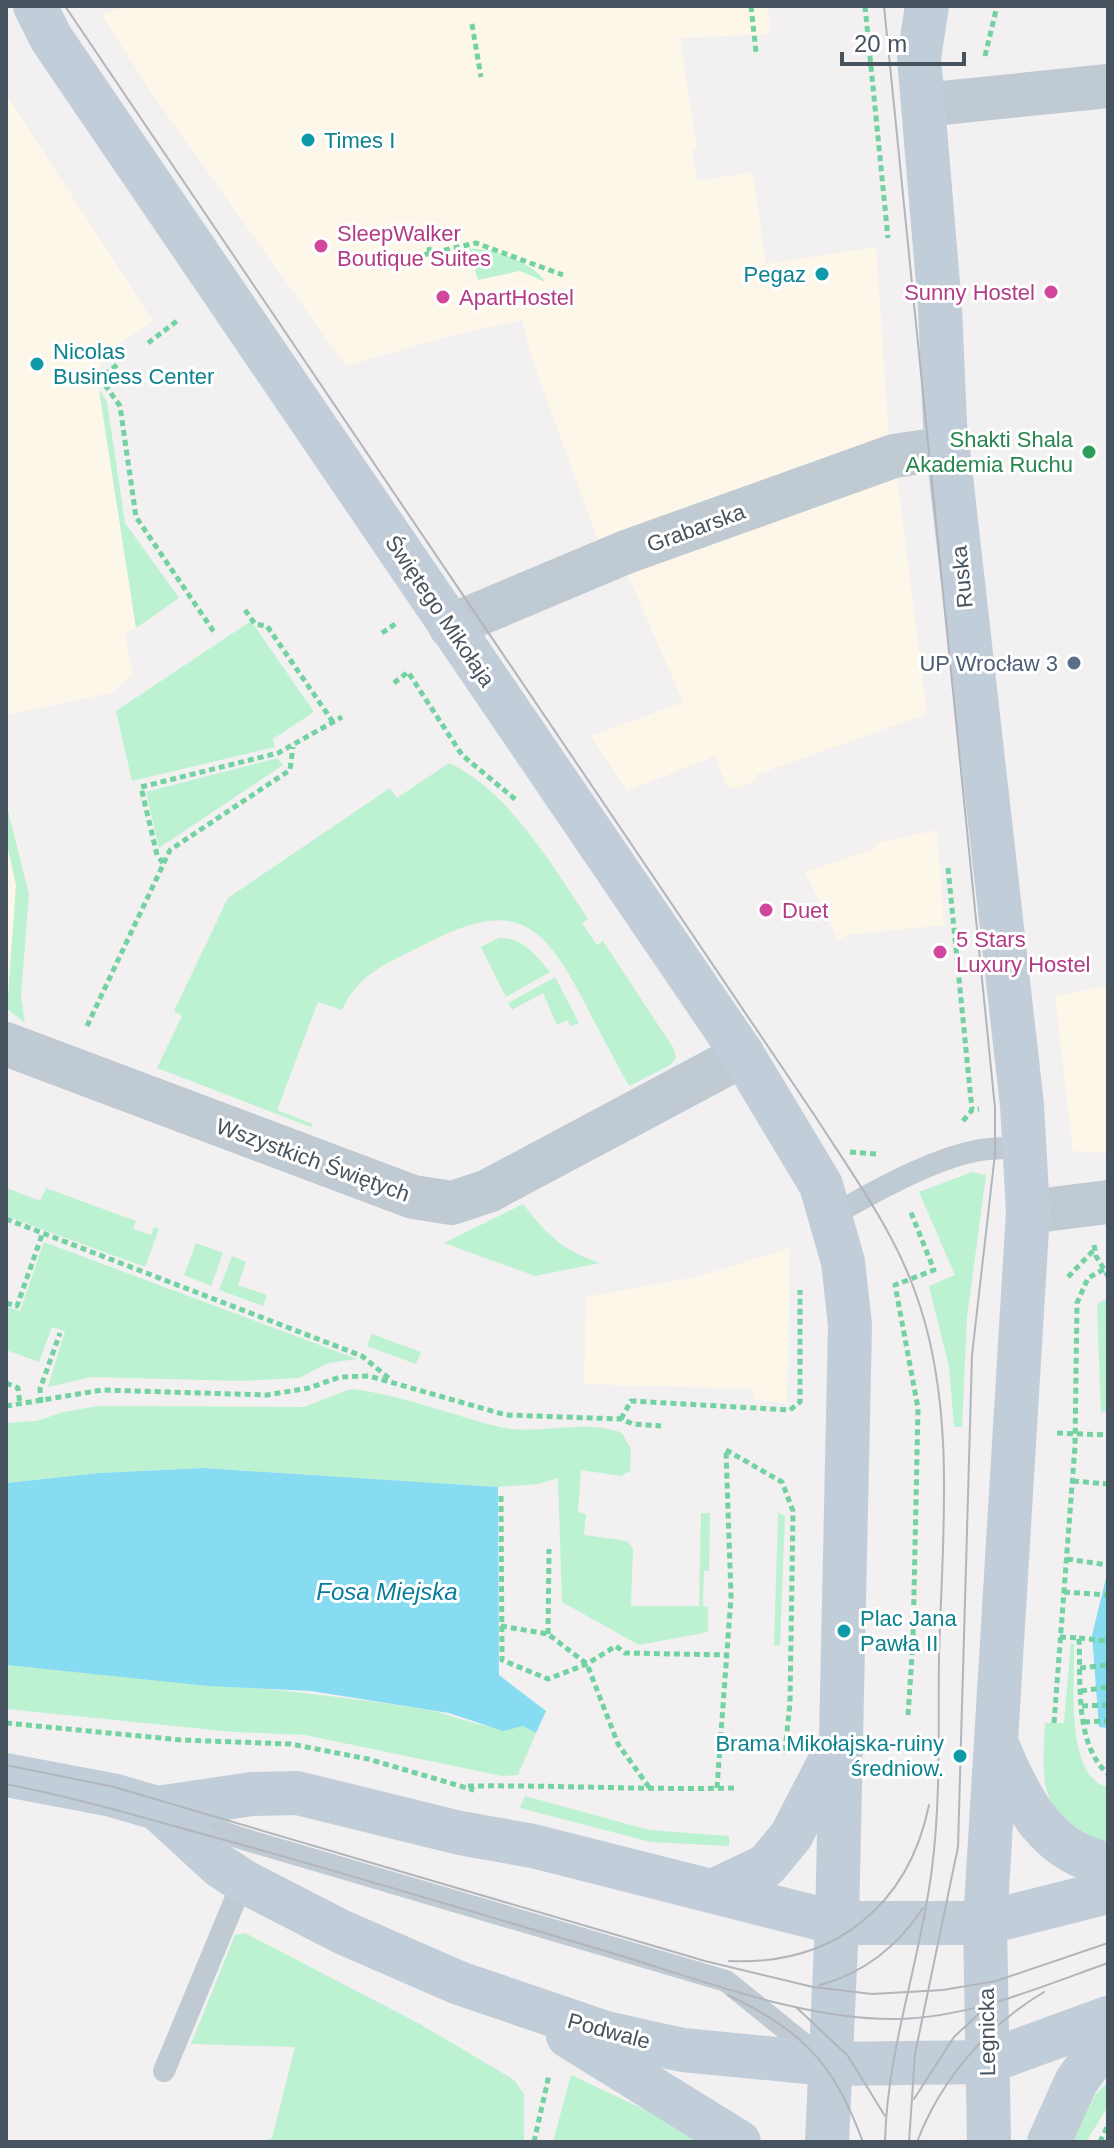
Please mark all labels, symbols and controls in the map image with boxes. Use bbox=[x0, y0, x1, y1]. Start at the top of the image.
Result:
scale bar bbox=[842, 16, 964, 66]
text: 20 m bbox=[854, 30, 907, 57]
place label: Times I bbox=[324, 128, 395, 153]
marker: Times I bbox=[299, 131, 317, 149]
place label: SleepWalker Boutique Suites bbox=[337, 221, 491, 271]
marker: SleepWalker Boutique Suites bbox=[312, 237, 330, 255]
place label: Pegaz bbox=[744, 262, 806, 287]
marker: Pegaz bbox=[813, 265, 831, 283]
place label: Sunny Hostel bbox=[904, 280, 1035, 305]
marker: Sunny Hostel bbox=[1042, 283, 1060, 301]
place label: ApartHostel bbox=[459, 285, 574, 310]
marker: ApartHostel bbox=[434, 288, 452, 306]
place label: Nicolas Business Center bbox=[53, 339, 214, 389]
marker: Nicolas Business Center bbox=[28, 355, 46, 373]
place label: Shakti Shala Akademia Ruchu bbox=[905, 427, 1074, 477]
marker: Shakti Shala Akademia Ruchu bbox=[1080, 443, 1098, 461]
street label: Grabarska bbox=[643, 498, 749, 557]
street label: Świętego Mikołaja bbox=[380, 531, 500, 692]
street label: Ruska bbox=[946, 544, 978, 609]
place label: UP Wrocław 3 bbox=[919, 651, 1058, 676]
marker: UP Wrocław 3 bbox=[1065, 654, 1083, 672]
place label: Duet bbox=[782, 898, 828, 923]
marker: Duet bbox=[757, 901, 775, 919]
place label: 5 Stars Luxury Hostel bbox=[956, 927, 1091, 977]
marker: 5 Stars Luxury Hostel bbox=[931, 943, 949, 961]
street label: Wszystkich Świętych bbox=[213, 1113, 413, 1207]
water label: Fosa Miejska bbox=[316, 1578, 458, 1605]
place label: Plac Jana Pawła II bbox=[860, 1606, 957, 1656]
marker: Plac Jana Pawła II bbox=[835, 1622, 853, 1640]
place label: Brama Mikołajska-ruiny średniow. bbox=[715, 1731, 944, 1781]
marker: Brama Mikołajska-ruiny średniow. bbox=[951, 1747, 969, 1765]
street label: Legnicka bbox=[974, 1987, 1000, 2076]
street label: Podwale bbox=[565, 2008, 653, 2054]

